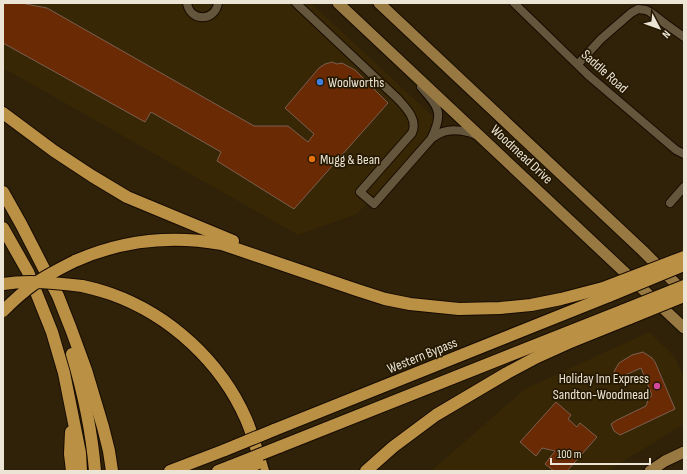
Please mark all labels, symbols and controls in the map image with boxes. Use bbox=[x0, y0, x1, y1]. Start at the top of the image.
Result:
north arrow bbox=[639, 8, 679, 48]
text: N bbox=[659, 28, 673, 41]
street label: Saddle Road bbox=[578, 46, 632, 97]
place label: Woolworths bbox=[328, 74, 384, 91]
marker: Woolworths bbox=[315, 77, 325, 87]
street label: Woodmead Drive bbox=[487, 121, 556, 187]
place label: Mugg & Bean bbox=[320, 151, 380, 168]
marker: Mugg & Bean bbox=[307, 154, 317, 164]
street label: Western Bypass bbox=[385, 334, 460, 377]
place label: Holiday Inn Express Sandton-Woodmead bbox=[553, 370, 649, 403]
marker: Holiday Inn Express Sandton-Woodmead bbox=[652, 381, 662, 391]
scale bar bbox=[551, 440, 650, 466]
text: 100 m bbox=[557, 447, 582, 462]

